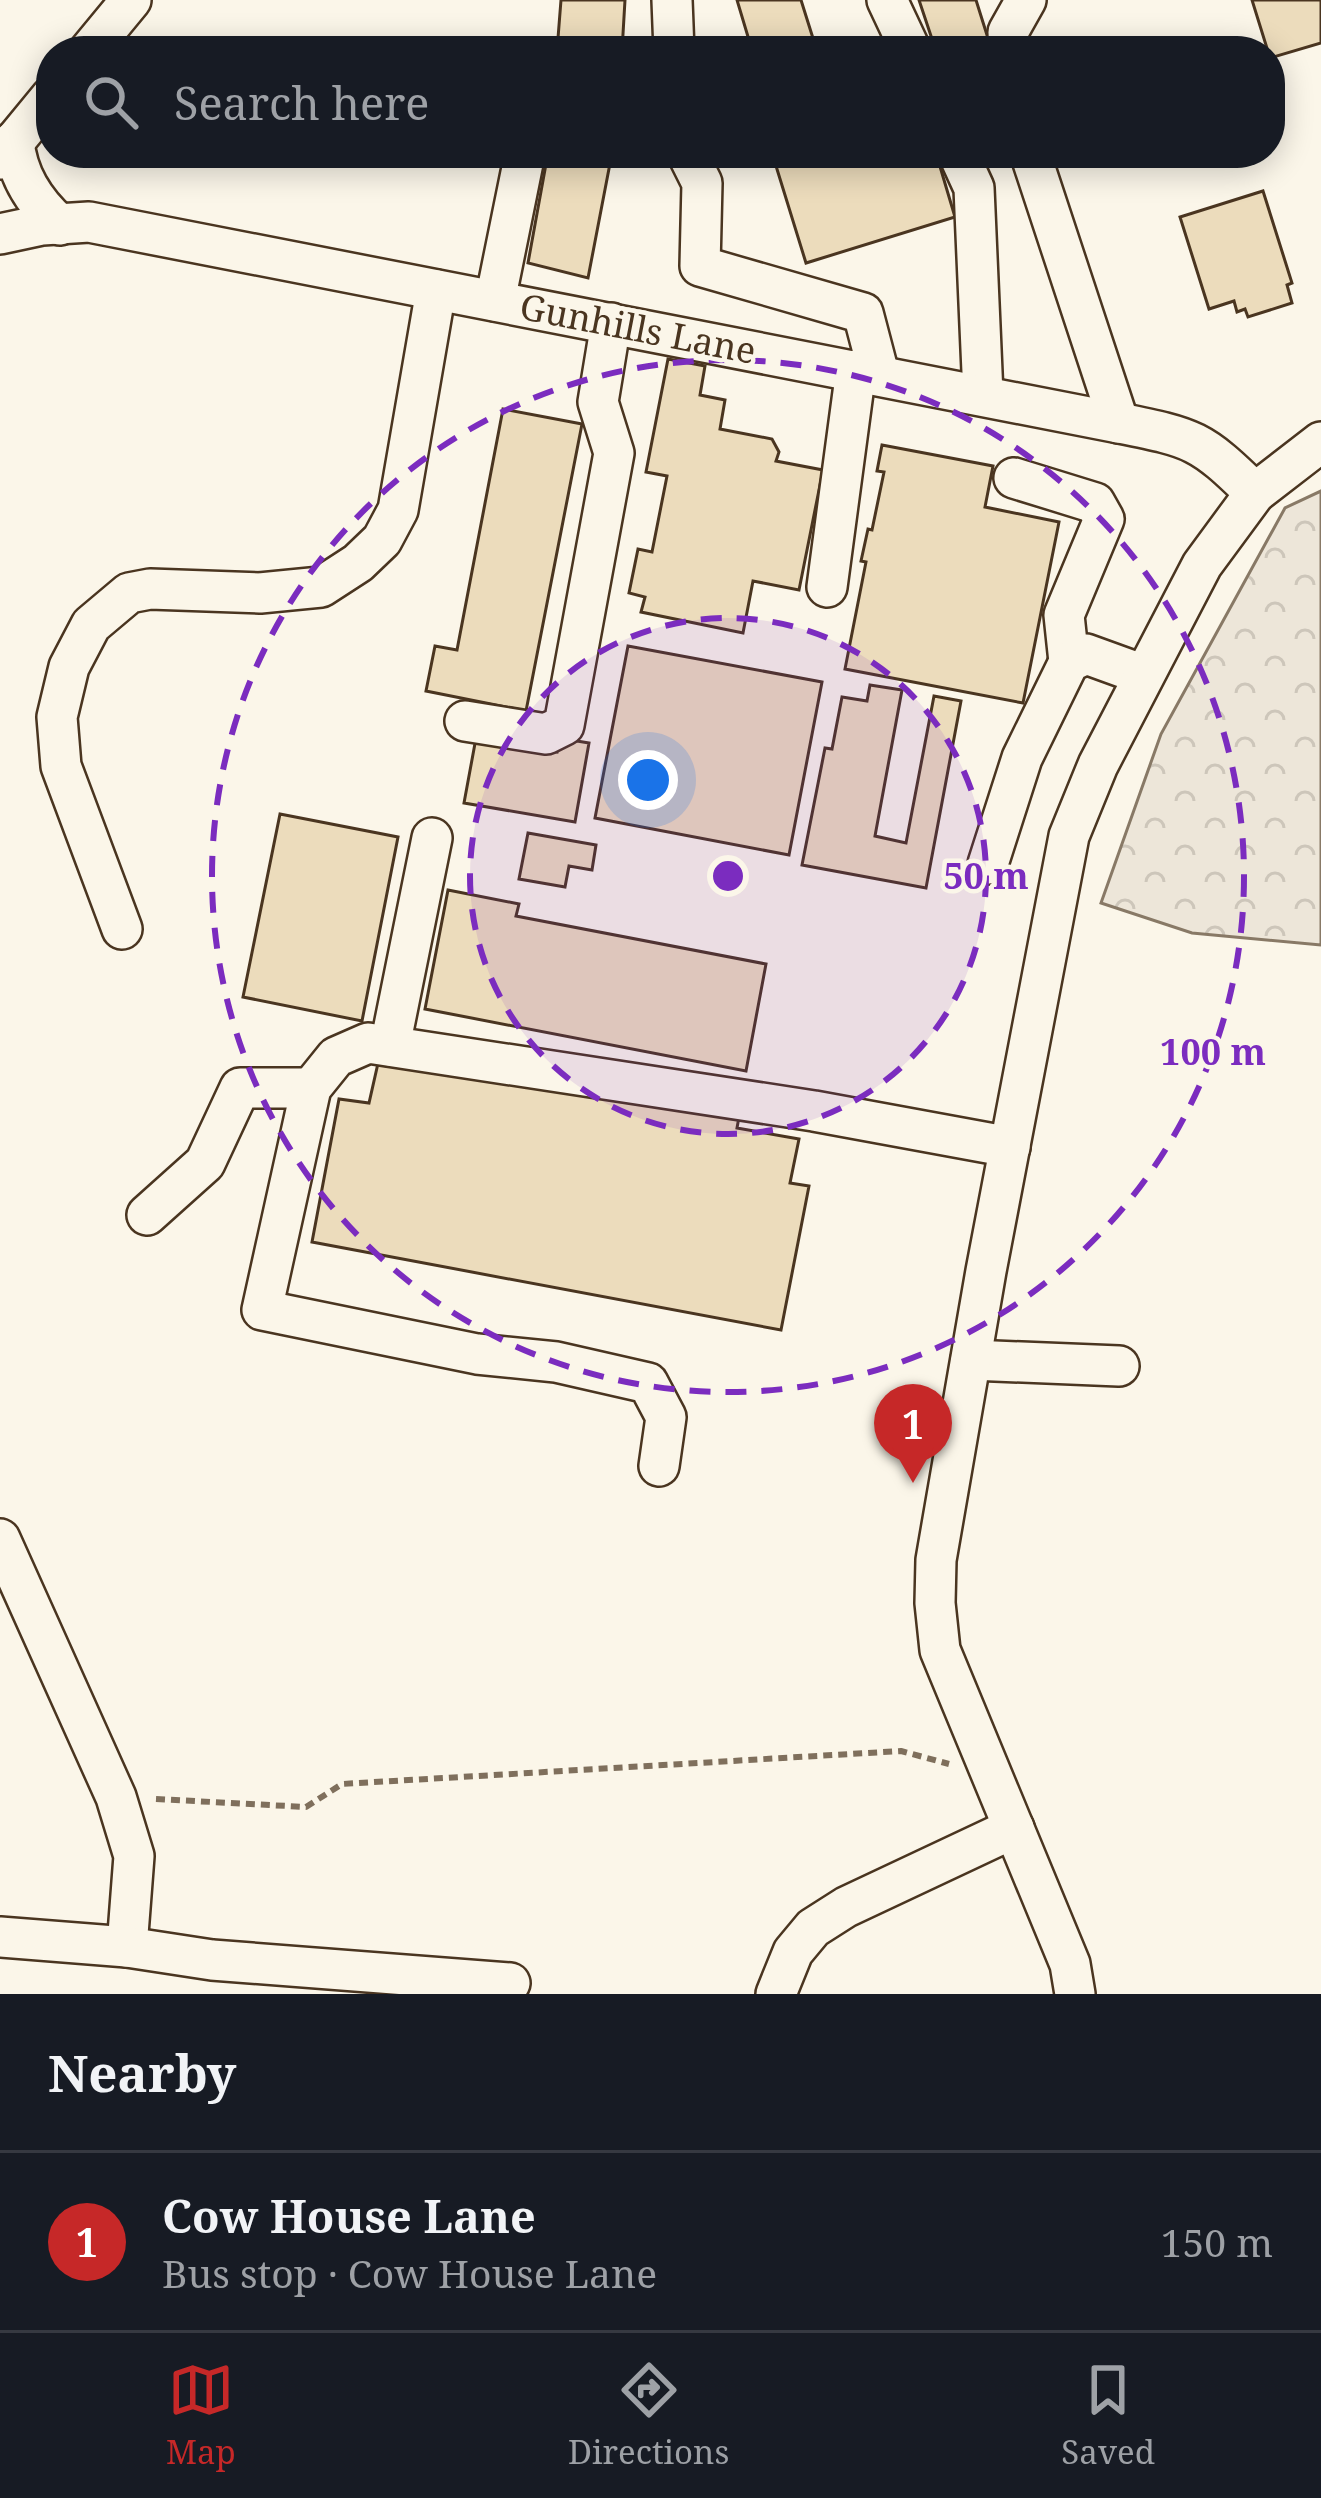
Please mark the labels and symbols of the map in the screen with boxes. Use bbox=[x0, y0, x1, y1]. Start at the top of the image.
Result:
street label: Gunhills Lane bbox=[516, 281, 760, 375]
your location bbox=[618, 750, 678, 810]
text: 50 m bbox=[943, 851, 1029, 900]
centre of rings bbox=[707, 855, 749, 897]
text: 100 m bbox=[1160, 1027, 1266, 1076]
pin: 1 bbox=[874, 1384, 952, 1483]

